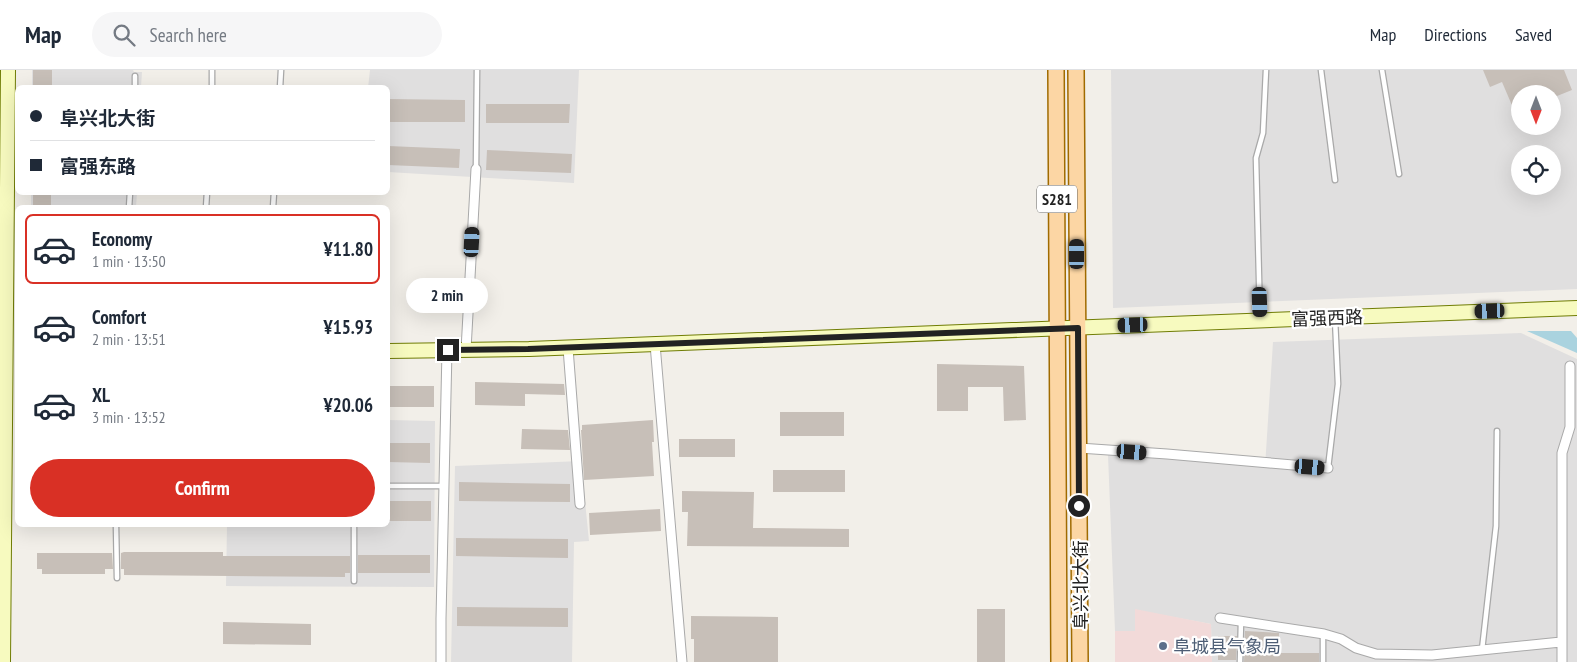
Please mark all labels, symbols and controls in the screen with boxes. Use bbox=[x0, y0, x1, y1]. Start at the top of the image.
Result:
search box bbox=[92, 12, 442, 57]
text: Map bbox=[25, 19, 62, 50]
icon: search bbox=[110, 21, 138, 49]
text: Search here bbox=[150, 23, 227, 47]
text: Map bbox=[1370, 23, 1396, 46]
text: Directions bbox=[1424, 23, 1487, 46]
text: Saved bbox=[1515, 23, 1552, 46]
north arrow bbox=[1511, 85, 1561, 135]
map controls bbox=[1511, 85, 1561, 195]
text: 阜兴北大街 bbox=[60, 106, 155, 130]
button: locate bbox=[1511, 145, 1561, 195]
text: 富强东路 bbox=[60, 154, 136, 178]
road number: S281 bbox=[1037, 186, 1077, 212]
icon: car bbox=[32, 227, 77, 272]
text: Economy bbox=[92, 227, 152, 251]
car bbox=[463, 227, 480, 257]
text: ¥11.80 bbox=[324, 237, 373, 261]
car bbox=[1069, 239, 1084, 269]
text: 1 min · 13:50 bbox=[92, 251, 166, 271]
callout: 2 min bbox=[407, 278, 489, 312]
text: 2 min bbox=[431, 285, 463, 305]
car bbox=[1251, 287, 1268, 317]
car bbox=[1474, 303, 1505, 319]
icon: car bbox=[32, 305, 77, 350]
text: Comfort bbox=[92, 305, 146, 329]
street label: 富强西路 bbox=[1291, 305, 1363, 331]
text: ¥15.93 bbox=[324, 315, 373, 339]
car bbox=[1117, 317, 1148, 333]
text: 2 min · 13:51 bbox=[92, 329, 166, 349]
route end bbox=[437, 339, 459, 361]
icon: car bbox=[32, 383, 77, 428]
text: XL bbox=[92, 383, 110, 407]
text: ¥20.06 bbox=[324, 393, 373, 417]
text: 3 min · 13:52 bbox=[92, 407, 166, 427]
car bbox=[1116, 443, 1147, 461]
car bbox=[1294, 458, 1325, 476]
button: Confirm bbox=[30, 459, 375, 517]
route start bbox=[1068, 495, 1090, 517]
street label: 阜兴北大街 bbox=[1069, 540, 1092, 630]
place label: 阜城县气象局 bbox=[1173, 635, 1281, 658]
marker: 阜城县气象局 bbox=[1157, 640, 1169, 652]

